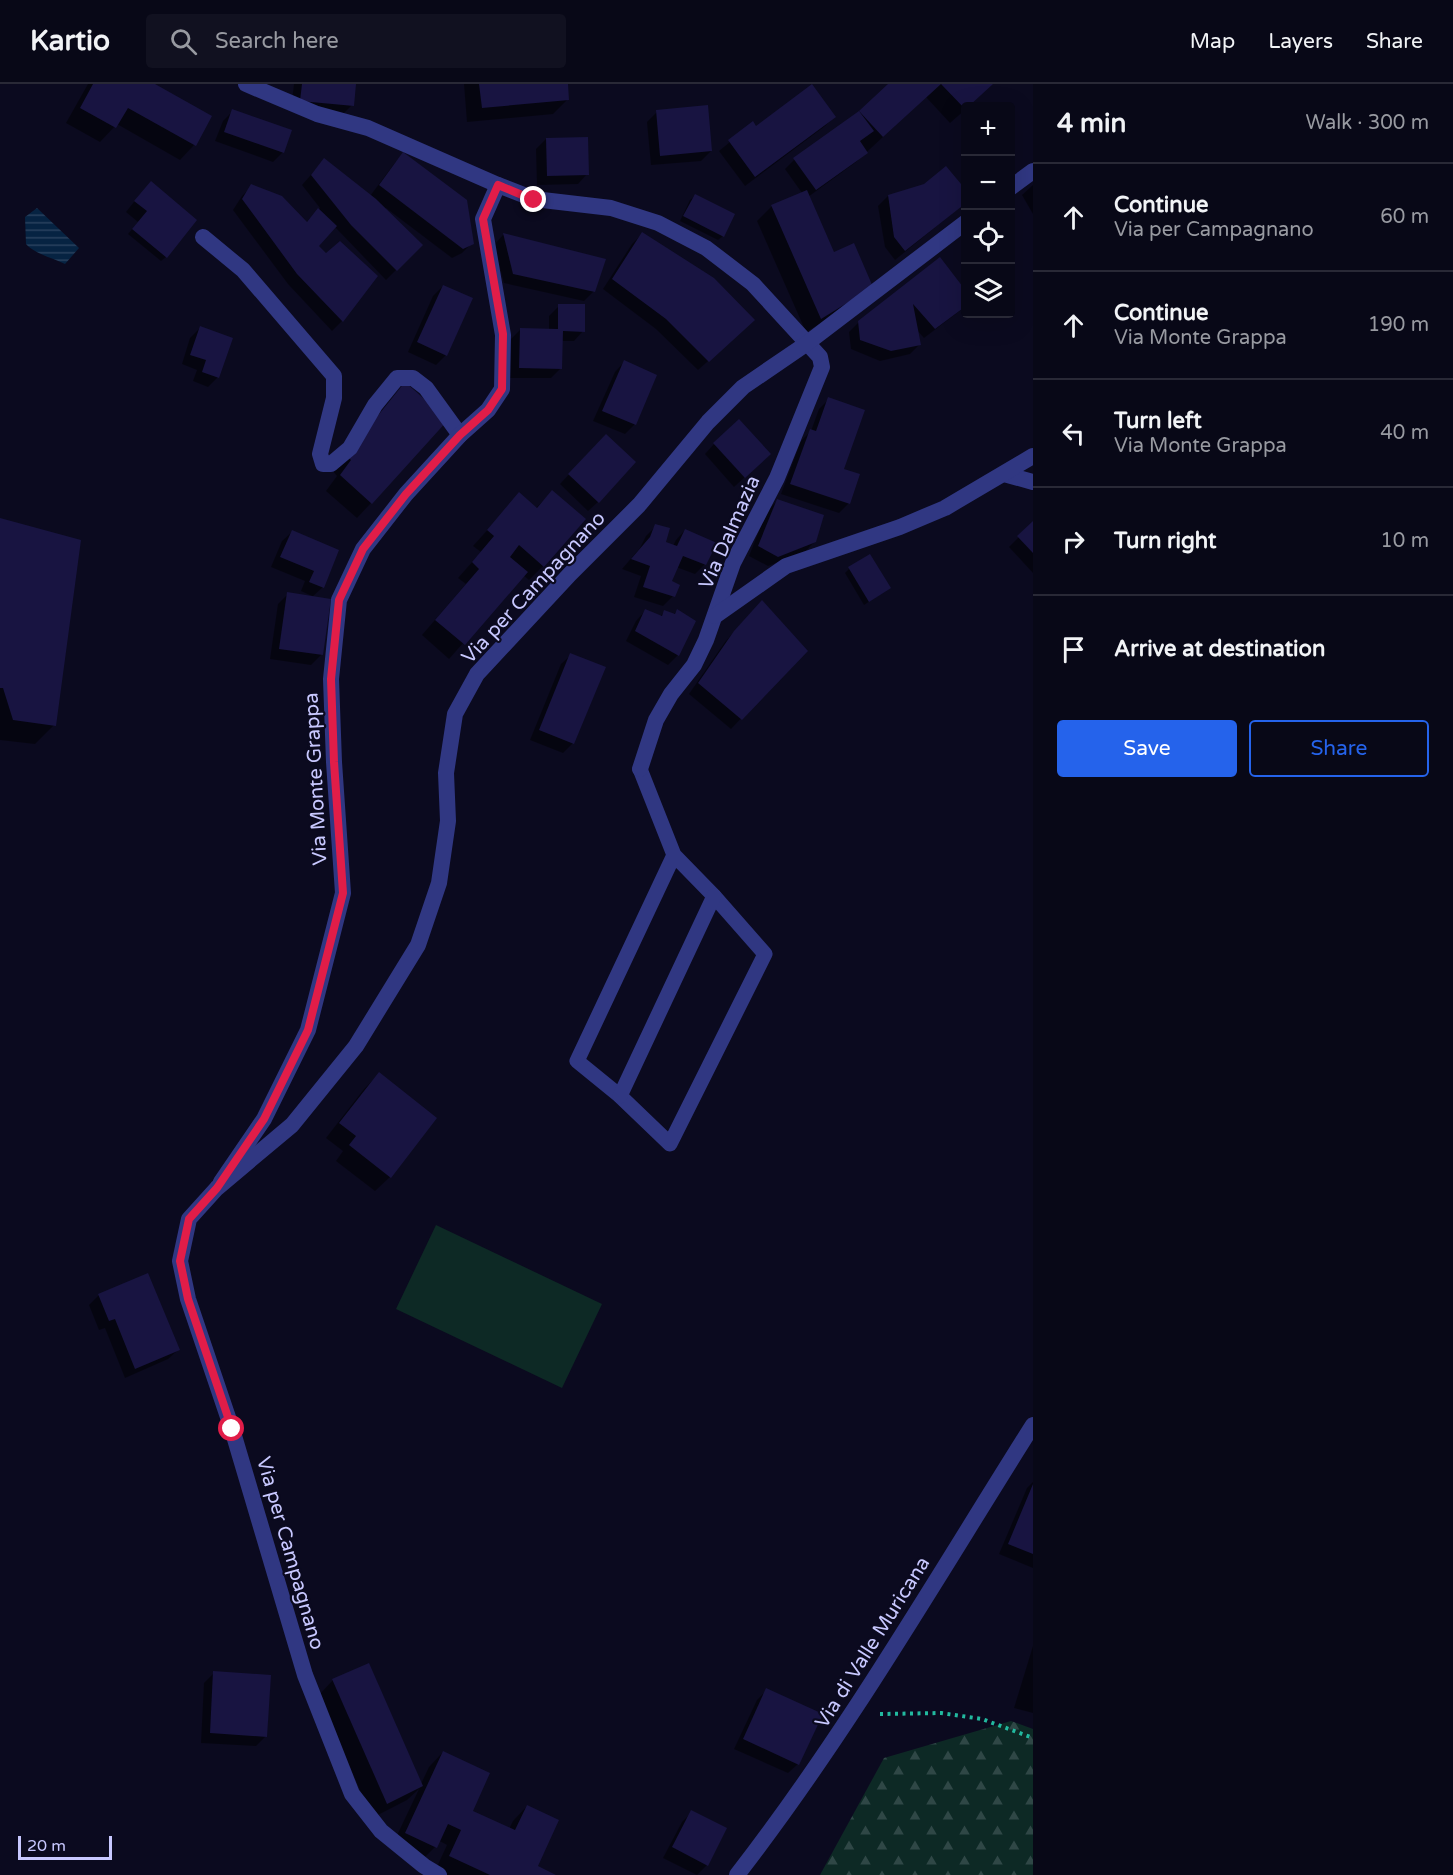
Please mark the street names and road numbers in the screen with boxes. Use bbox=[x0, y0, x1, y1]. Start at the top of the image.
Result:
street label: Via Dalmazia bbox=[694, 472, 766, 593]
street label: Via per Campagnano bbox=[457, 506, 611, 669]
street label: Via Monte Grappa bbox=[299, 692, 333, 866]
street label: Via per Campagnano bbox=[251, 1454, 329, 1653]
street label: Via di Valle Muricana bbox=[810, 1552, 935, 1733]

